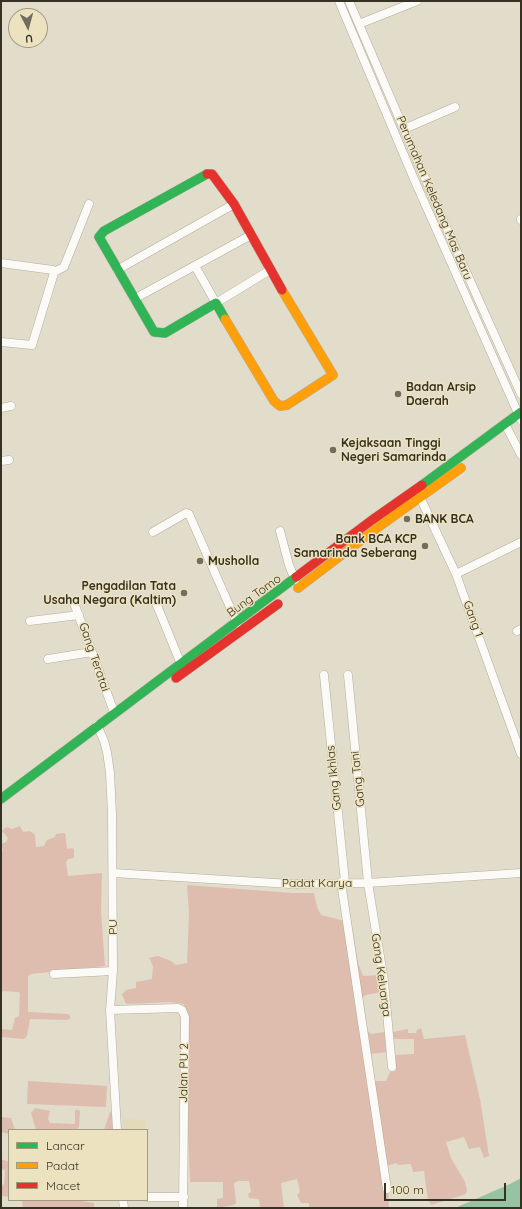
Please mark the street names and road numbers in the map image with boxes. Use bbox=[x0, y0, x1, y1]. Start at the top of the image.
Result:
street label: Perumahan Keledang Mas Baru bbox=[393, 114, 475, 282]
street label: Bung Tomo bbox=[224, 571, 284, 621]
street label: Gang 1 bbox=[460, 599, 486, 639]
street label: Gang Teratai bbox=[76, 621, 112, 693]
street label: Gang Ikhlas bbox=[323, 745, 345, 811]
street label: Gang Tani bbox=[348, 750, 368, 808]
street label: Padat Karya bbox=[282, 876, 352, 890]
street label: PU bbox=[106, 919, 120, 935]
street label: Gang Keluarga bbox=[368, 932, 394, 1018]
street label: Jalan PU 2 bbox=[176, 1043, 192, 1103]

